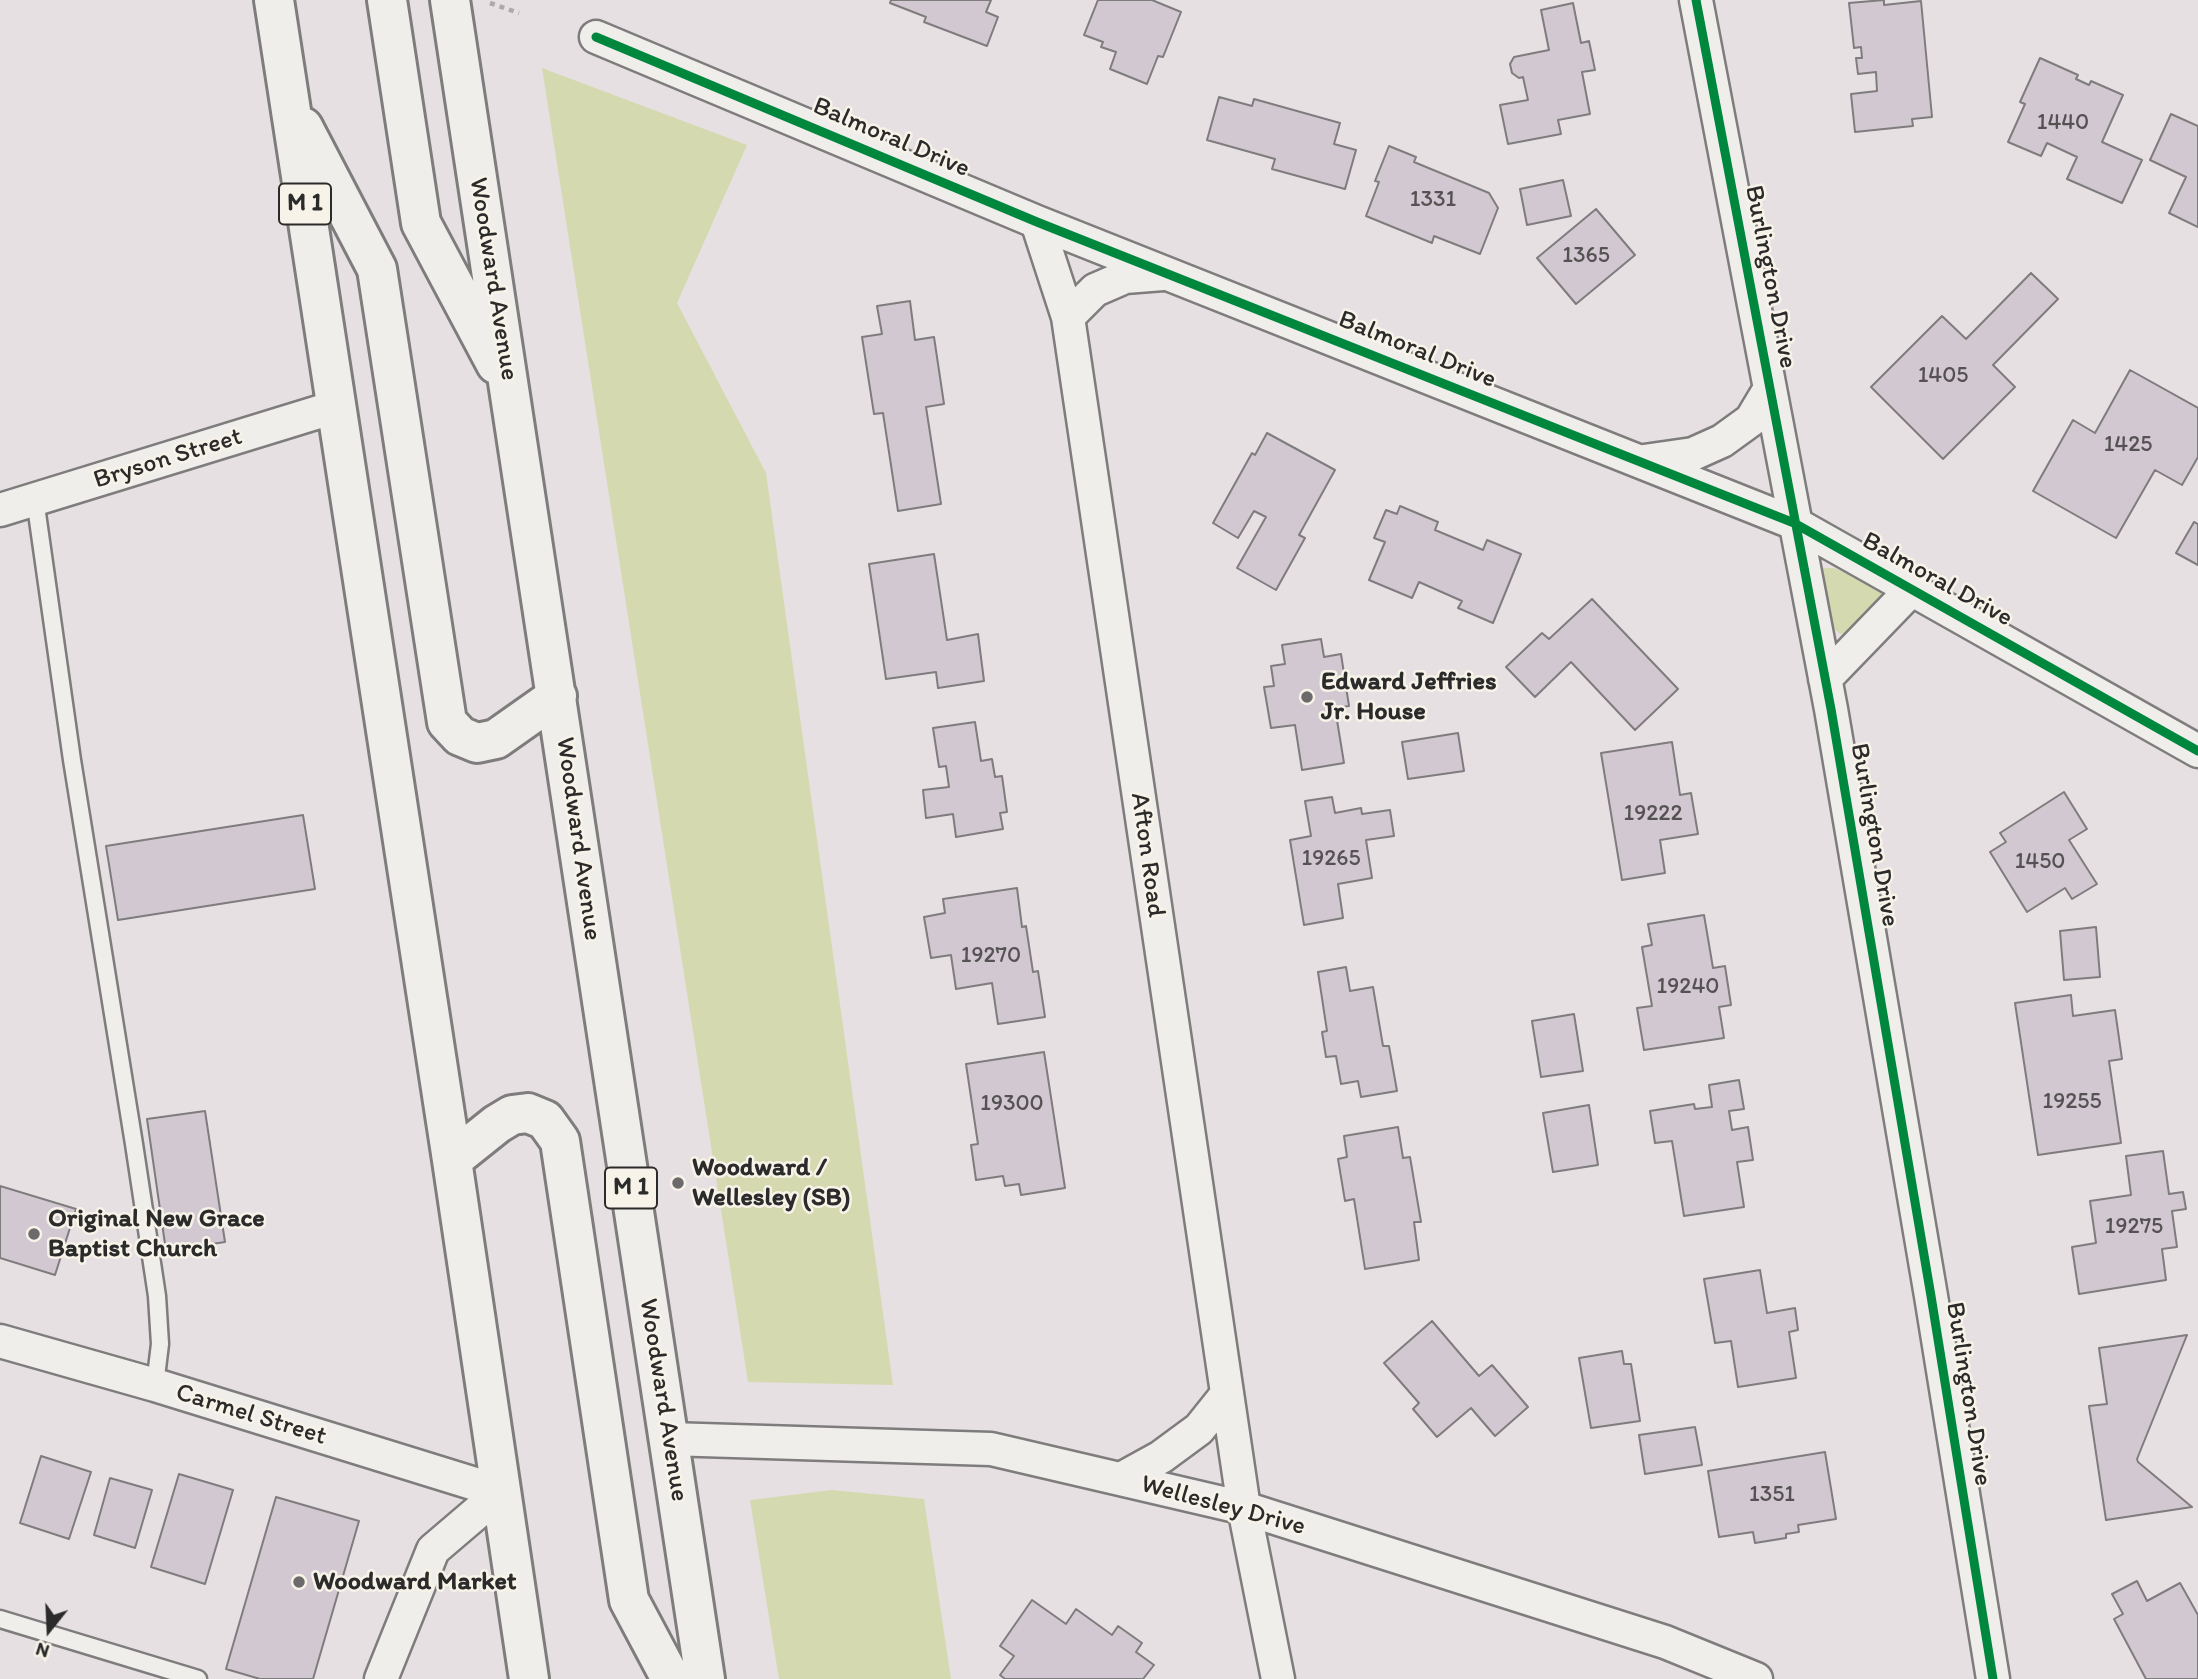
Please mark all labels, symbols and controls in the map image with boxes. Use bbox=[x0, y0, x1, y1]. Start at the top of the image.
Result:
street label: Balmoral Drive bbox=[808, 91, 974, 185]
house number: 1440 bbox=[2037, 109, 2089, 137]
street label: Woodward Avenue bbox=[462, 175, 524, 383]
street label: Burlington Drive bbox=[1737, 183, 1803, 371]
road number: M 1 bbox=[279, 184, 331, 224]
house number: 1331 bbox=[1410, 186, 1456, 214]
house number: 1365 bbox=[1562, 242, 1610, 270]
street label: Balmoral Drive bbox=[1334, 304, 1500, 396]
house number: 1405 bbox=[1918, 362, 1968, 390]
street label: Bryson Street bbox=[90, 422, 246, 496]
house number: 1425 bbox=[2104, 431, 2152, 459]
street label: Balmoral Drive bbox=[1856, 526, 2018, 634]
place label: Edward Jeffries Jr. House bbox=[1321, 666, 1497, 728]
marker: Edward Jeffries Jr. House bbox=[1299, 689, 1315, 705]
street label: Woodward Avenue bbox=[548, 735, 608, 943]
street label: Burlington Drive bbox=[1843, 741, 1905, 929]
street label: Afton Road bbox=[1123, 791, 1171, 919]
house number: 19222 bbox=[1624, 800, 1682, 828]
house number: 19265 bbox=[1301, 845, 1361, 873]
house number: 1450 bbox=[2015, 848, 2065, 876]
house number: 19270 bbox=[961, 942, 1021, 970]
house number: 19240 bbox=[1657, 973, 1719, 1001]
house number: 19255 bbox=[2043, 1088, 2101, 1116]
house number: 19300 bbox=[980, 1090, 1044, 1118]
place label: Woodward / Wellesley (SB) bbox=[692, 1152, 850, 1214]
road number: M 1 bbox=[605, 1168, 657, 1208]
marker: Woodward / Wellesley (SB) bbox=[670, 1175, 686, 1191]
place label: Original New Grace Baptist Church bbox=[48, 1203, 265, 1264]
house number: 19275 bbox=[2105, 1213, 2163, 1241]
marker: Original New Grace Baptist Church bbox=[26, 1226, 42, 1242]
street label: Woodward Avenue bbox=[632, 1296, 694, 1504]
street label: Burlington Drive bbox=[1938, 1300, 1998, 1488]
street label: Carmel Street bbox=[172, 1377, 330, 1453]
street label: Wellesley Drive bbox=[1137, 1469, 1309, 1543]
house number: 1351 bbox=[1749, 1481, 1795, 1509]
place label: Woodward Market bbox=[313, 1566, 517, 1598]
marker: Woodward Market bbox=[291, 1574, 307, 1590]
north arrow bbox=[14, 1595, 84, 1665]
text: N bbox=[33, 1638, 52, 1663]

